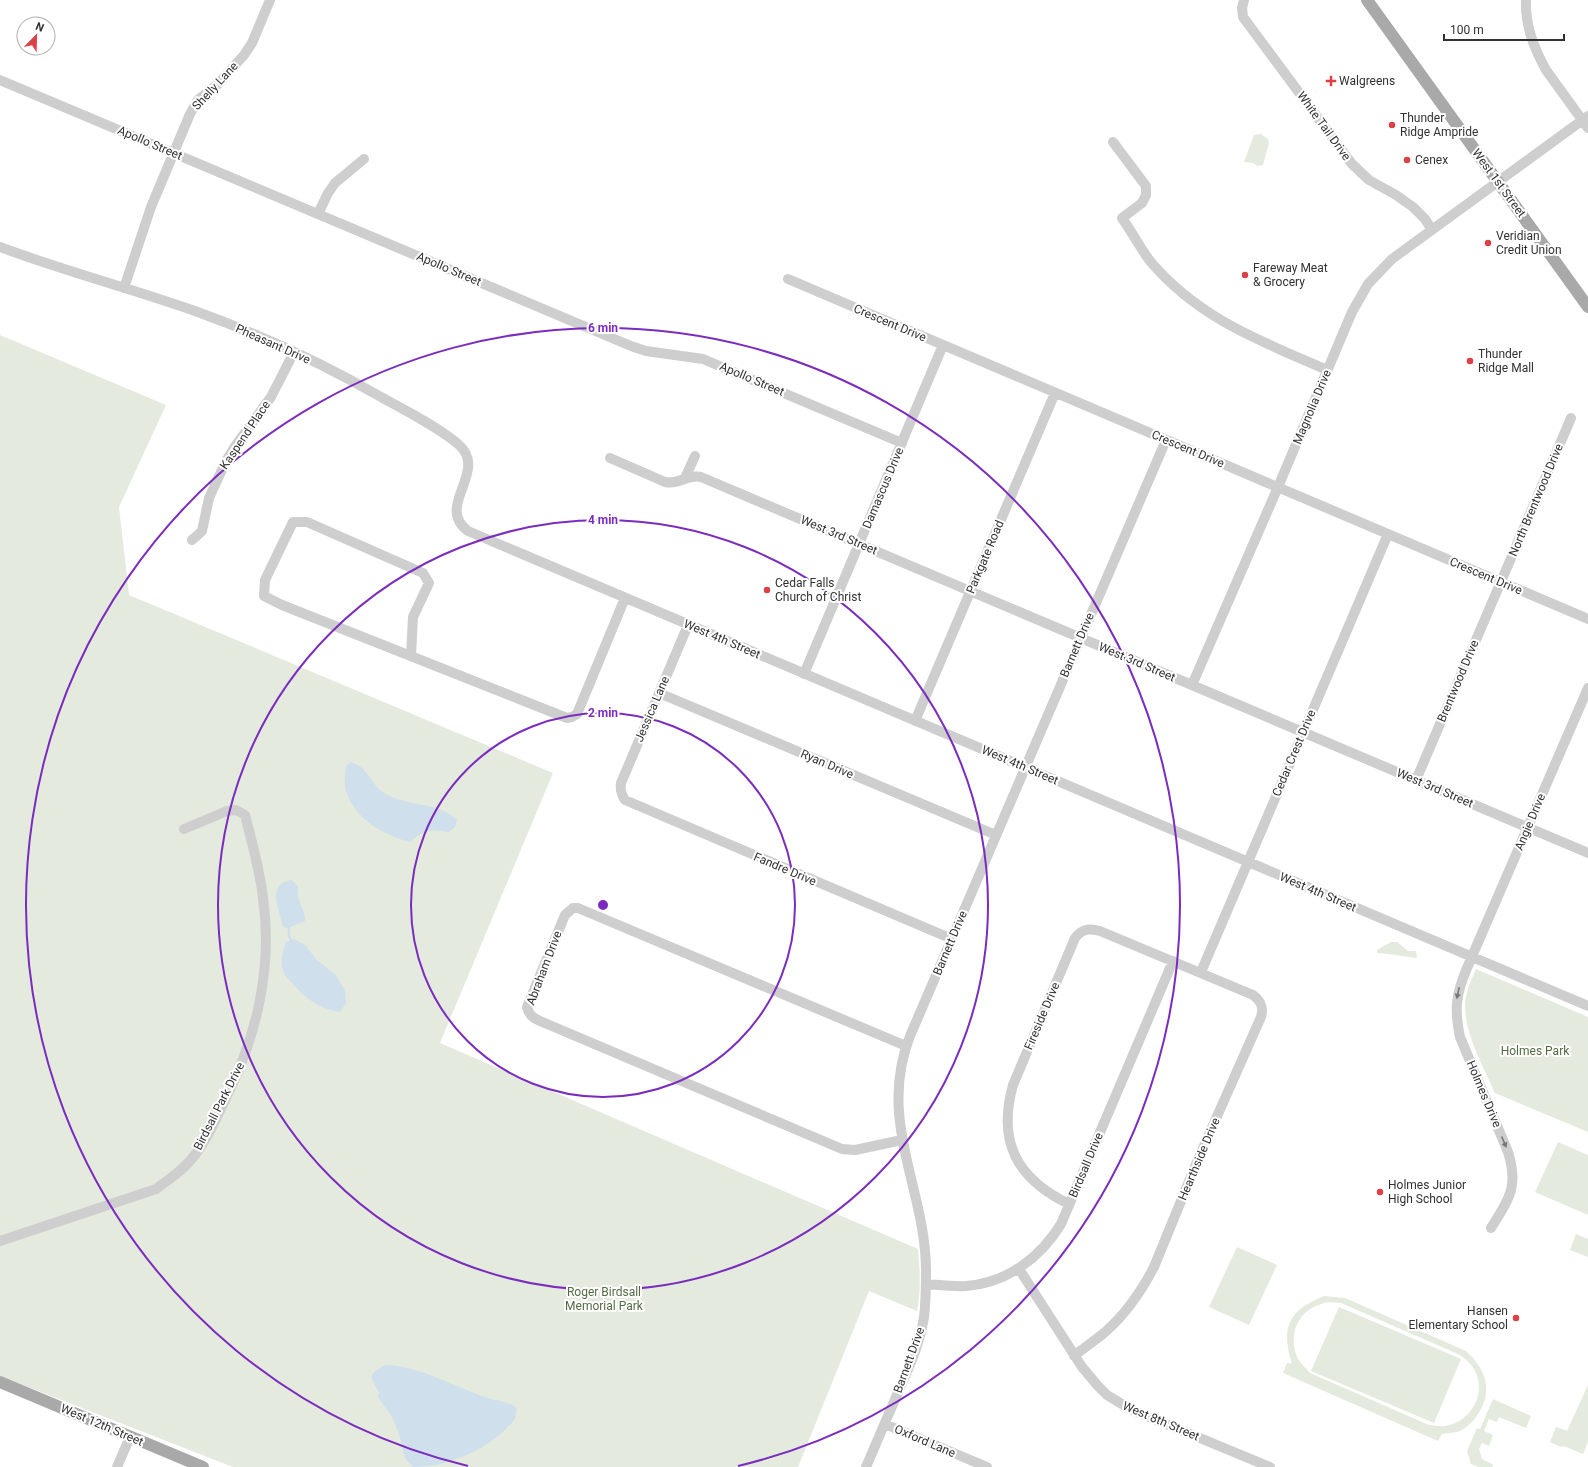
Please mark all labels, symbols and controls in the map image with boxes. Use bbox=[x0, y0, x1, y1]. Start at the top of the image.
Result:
north arrow bbox=[16, 16, 56, 56]
scale bar bbox=[1444, 16, 1564, 42]
text: N bbox=[34, 20, 46, 35]
text: 100 m bbox=[1450, 23, 1484, 37]
street label: Shelly Lane bbox=[189, 59, 241, 113]
place label: Walgreens bbox=[1339, 74, 1395, 88]
marker: Walgreens bbox=[1326, 76, 1336, 86]
street label: White Tail Drive bbox=[1294, 89, 1354, 163]
place label: Thunder Ridge Ampride bbox=[1400, 111, 1478, 139]
marker: Thunder Ridge Ampride bbox=[1387, 120, 1397, 130]
street label: Apollo Street bbox=[116, 123, 184, 163]
street label: West 1st Street bbox=[1469, 146, 1529, 220]
place label: Cenex bbox=[1415, 153, 1448, 167]
marker: Cenex bbox=[1402, 155, 1412, 165]
place label: Veridian Credit Union bbox=[1496, 229, 1562, 257]
marker: Veridian Credit Union bbox=[1483, 238, 1493, 248]
street label: Apollo Street bbox=[415, 249, 483, 289]
place label: Fareway Meat & Grocery bbox=[1253, 261, 1328, 289]
marker: Fareway Meat & Grocery bbox=[1240, 270, 1250, 280]
street label: Crescent Drive bbox=[852, 301, 928, 345]
street label: Pheasant Drive bbox=[233, 321, 313, 367]
text: 6 min bbox=[588, 321, 618, 335]
place label: Thunder Ridge Mall bbox=[1478, 347, 1534, 375]
marker: Thunder Ridge Mall bbox=[1465, 356, 1475, 366]
street label: Apollo Street bbox=[718, 359, 786, 399]
street label: Magnolia Drive bbox=[1290, 368, 1334, 446]
street label: Kaspend Place bbox=[217, 398, 273, 472]
street label: Crescent Drive bbox=[1150, 427, 1226, 471]
street label: North Brentwood Drive bbox=[1506, 442, 1566, 558]
street label: Damascus Drive bbox=[860, 445, 906, 531]
text: 4 min bbox=[588, 513, 618, 527]
street label: West 3rd Street bbox=[799, 513, 880, 557]
street label: Parkgate Road bbox=[963, 518, 1007, 596]
street label: Crescent Drive bbox=[1448, 554, 1524, 598]
place label: Cedar Falls Church of Christ bbox=[775, 576, 861, 604]
marker: Cedar Falls Church of Christ bbox=[762, 585, 772, 595]
street label: Barnett Drive bbox=[1057, 611, 1097, 679]
street label: West 4th Street bbox=[682, 617, 762, 661]
street label: Brentwood Drive bbox=[1434, 638, 1482, 724]
street label: West 3rd Street bbox=[1097, 640, 1178, 684]
street label: Jessica Lane bbox=[632, 674, 672, 744]
text: 2 min bbox=[588, 706, 618, 720]
street label: Cedar Crest Drive bbox=[1269, 708, 1319, 798]
street label: West 4th Street bbox=[980, 743, 1060, 787]
street label: Ryan Drive bbox=[798, 747, 856, 781]
street label: West 3rd Street bbox=[1395, 766, 1476, 810]
street label: Angie Drive bbox=[1512, 791, 1548, 853]
street label: Fandre Drive bbox=[752, 850, 818, 888]
street label: West 4th Street bbox=[1278, 870, 1358, 914]
centre of rings bbox=[596, 898, 610, 912]
street label: Barnett Drive bbox=[930, 909, 970, 977]
street label: Abraham Drive bbox=[523, 929, 565, 1007]
street label: Fireside Drive bbox=[1021, 980, 1063, 1052]
one-way arrow bbox=[1455, 987, 1461, 999]
park label: Holmes Park bbox=[1501, 1044, 1570, 1058]
street label: Holmes Drive bbox=[1464, 1058, 1504, 1130]
street label: Birdsall Park Drive bbox=[191, 1060, 247, 1152]
street label: Hearthside Drive bbox=[1175, 1116, 1223, 1202]
street label: Birdsall Drive bbox=[1066, 1130, 1106, 1200]
one-way arrow bbox=[1501, 1136, 1507, 1148]
place label: Holmes Junior High School bbox=[1388, 1178, 1466, 1206]
marker: Holmes Junior High School bbox=[1375, 1187, 1385, 1197]
park label: Roger Birdsall Memorial Park bbox=[565, 1285, 644, 1313]
place label: Hansen Elementary School bbox=[1408, 1304, 1508, 1332]
marker: Hansen Elementary School bbox=[1511, 1313, 1521, 1323]
street label: Barnett Drive bbox=[891, 1325, 927, 1395]
street label: West 8th Street bbox=[1121, 1399, 1201, 1443]
street label: West 12th Street bbox=[58, 1401, 146, 1449]
street label: Oxford Lane bbox=[892, 1422, 958, 1460]

